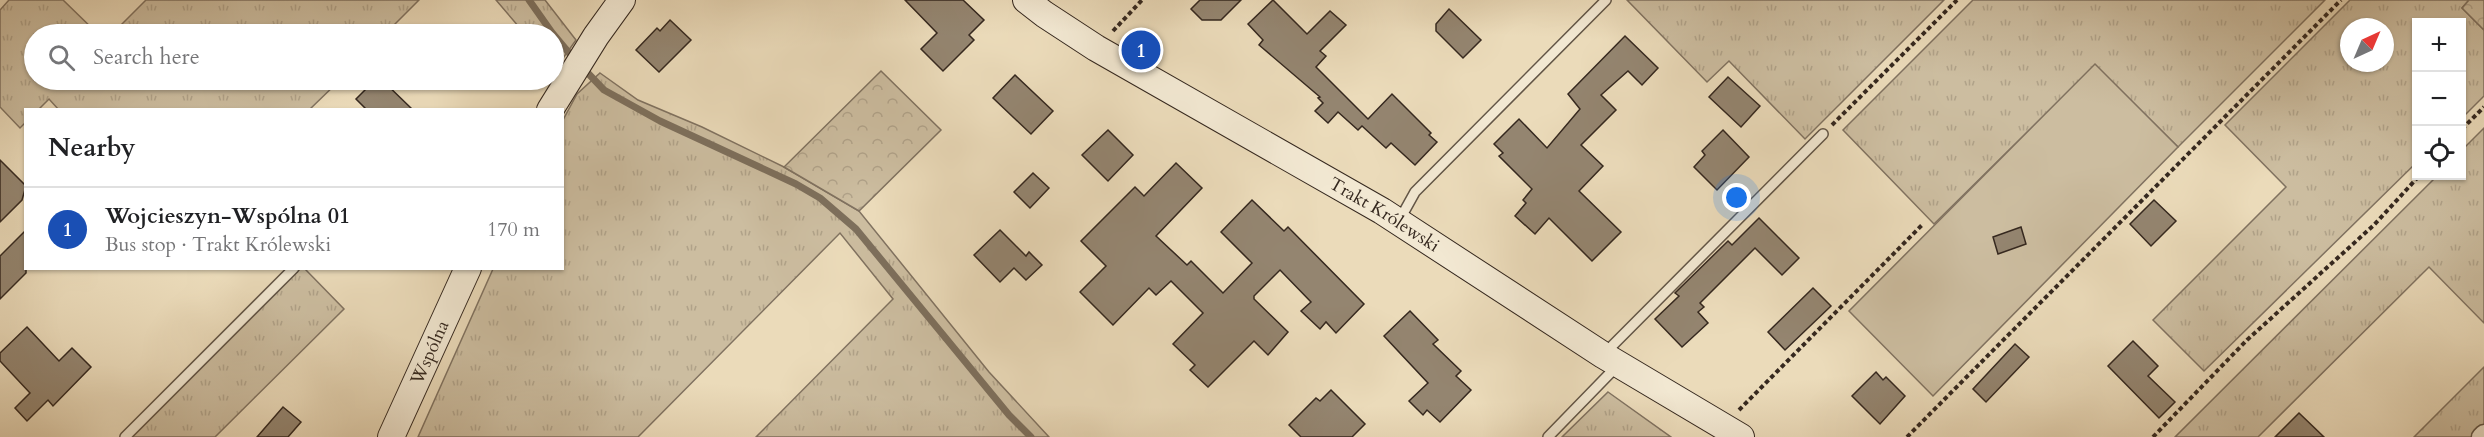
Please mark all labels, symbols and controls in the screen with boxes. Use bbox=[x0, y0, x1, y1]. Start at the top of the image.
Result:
north arrow bbox=[2340, 18, 2394, 72]
map controls bbox=[2412, 18, 2466, 180]
button: + bbox=[2412, 18, 2466, 72]
search box bbox=[24, 24, 564, 90]
pin: 1 bbox=[1122, 28, 1160, 72]
icon: search bbox=[45, 41, 78, 74]
text: Search here bbox=[93, 42, 200, 72]
button: − bbox=[2412, 72, 2466, 126]
button: locate bbox=[2412, 126, 2466, 180]
text: Nearby bbox=[48, 130, 136, 165]
street label: Trakt Królewski bbox=[1324, 171, 1444, 258]
your location bbox=[1722, 183, 1751, 212]
text: Wojcieszyn-Wspólna 01 bbox=[105, 201, 350, 231]
text: 1 bbox=[62, 216, 73, 243]
text: 170 m bbox=[487, 216, 540, 243]
text: Bus stop · Trakt Królewski bbox=[105, 231, 331, 258]
street label: Wspólna bbox=[404, 316, 456, 390]

